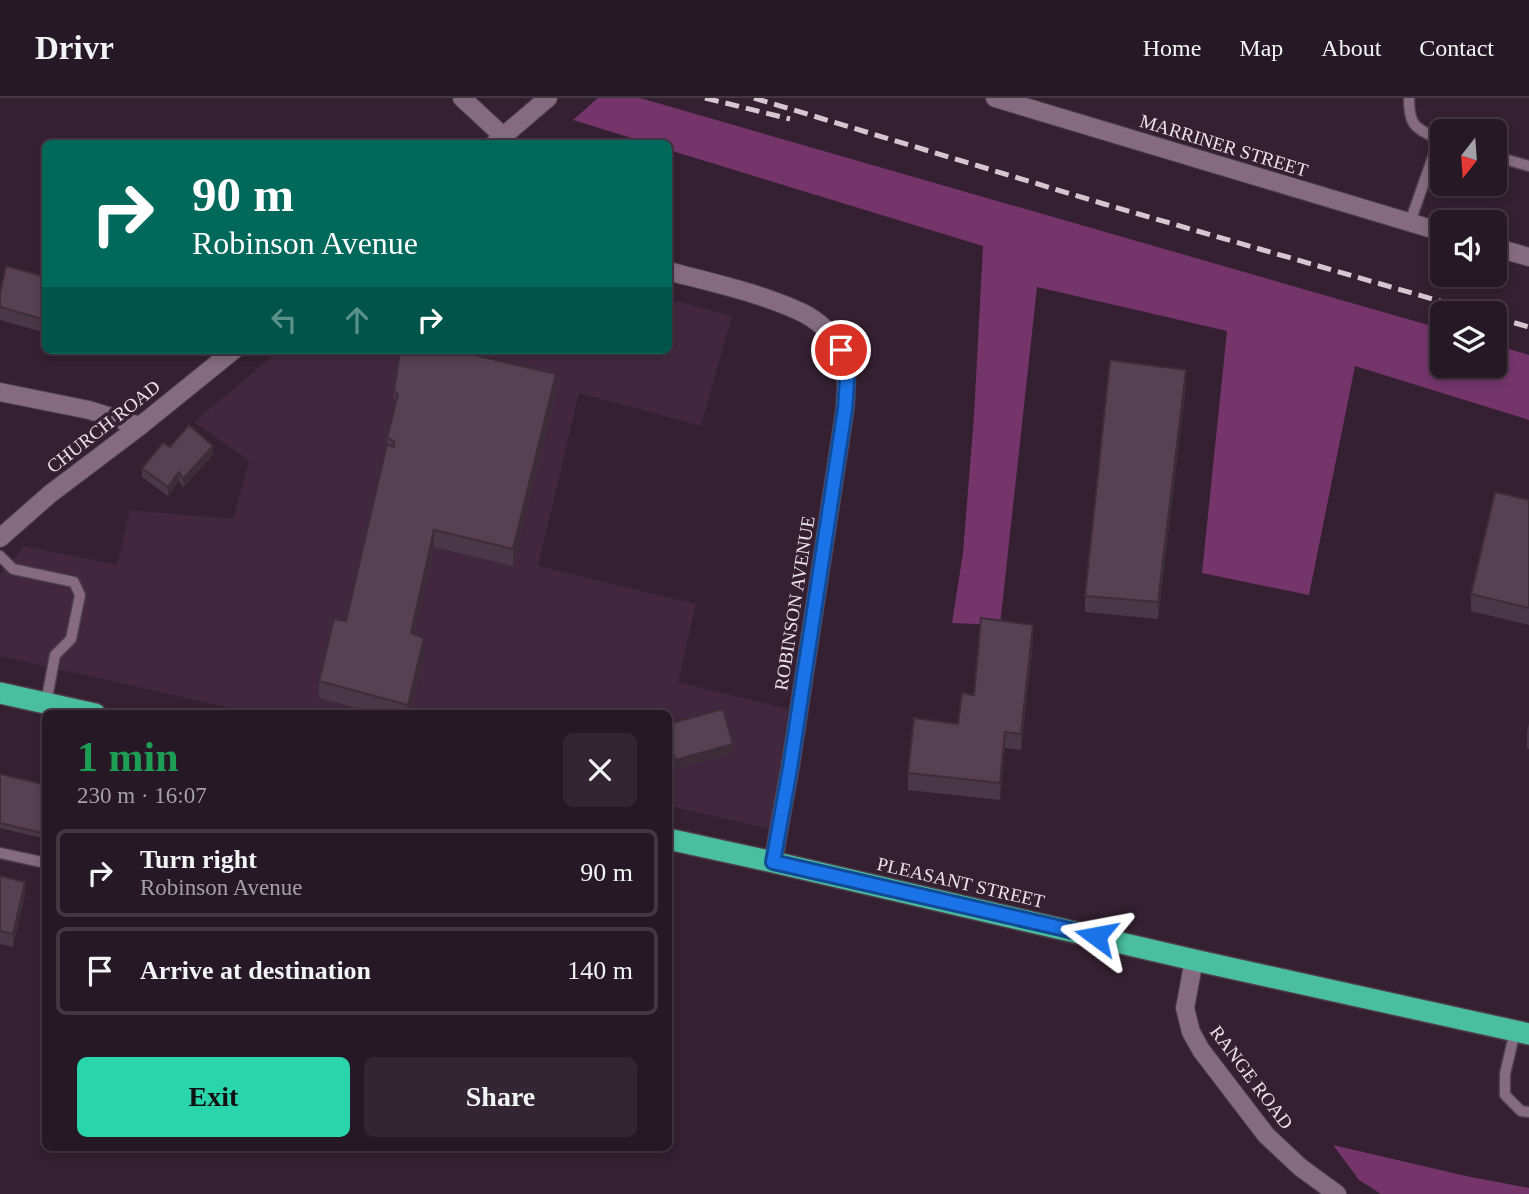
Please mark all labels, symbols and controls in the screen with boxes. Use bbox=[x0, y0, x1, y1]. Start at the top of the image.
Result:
text: Drivr bbox=[35, 30, 114, 66]
text: Home bbox=[1143, 35, 1201, 61]
text: Map bbox=[1239, 35, 1283, 61]
text: About bbox=[1321, 35, 1381, 61]
text: Contact bbox=[1419, 35, 1494, 61]
street label: MARRINER STREET bbox=[1137, 110, 1311, 181]
north arrow bbox=[1430, 119, 1507, 196]
map controls bbox=[1430, 119, 1507, 378]
text: 90 m bbox=[192, 167, 294, 222]
icon: right bbox=[77, 168, 168, 259]
button: sound bbox=[1430, 210, 1507, 287]
text: Robinson Avenue bbox=[192, 225, 418, 261]
icon: left bbox=[265, 301, 303, 339]
icon: ahead bbox=[338, 301, 376, 339]
icon: right bbox=[411, 301, 449, 339]
button: layers bbox=[1430, 301, 1507, 378]
pin bbox=[811, 320, 871, 380]
icon: arrive bbox=[822, 331, 860, 369]
street label: CHURCH ROAD bbox=[43, 376, 164, 477]
street label: ROBINSON AVENUE bbox=[770, 514, 819, 692]
button: close bbox=[563, 733, 637, 807]
text: 1 min bbox=[77, 734, 179, 780]
text: 230 m · 16:07 bbox=[77, 783, 207, 808]
text: Turn right bbox=[140, 845, 257, 874]
street label: PLEASANT STREET bbox=[875, 853, 1047, 912]
icon: right bbox=[81, 854, 119, 892]
text: 90 m bbox=[580, 858, 633, 887]
text: Robinson Avenue bbox=[140, 875, 302, 900]
position arrow bbox=[1059, 899, 1133, 973]
icon: arrive bbox=[81, 952, 119, 990]
text: Arrive at destination bbox=[140, 956, 371, 985]
text: 140 m bbox=[567, 956, 633, 985]
street label: RANGE ROAD bbox=[1206, 1021, 1297, 1133]
button: Exit bbox=[77, 1057, 350, 1137]
button: Share bbox=[364, 1057, 637, 1137]

